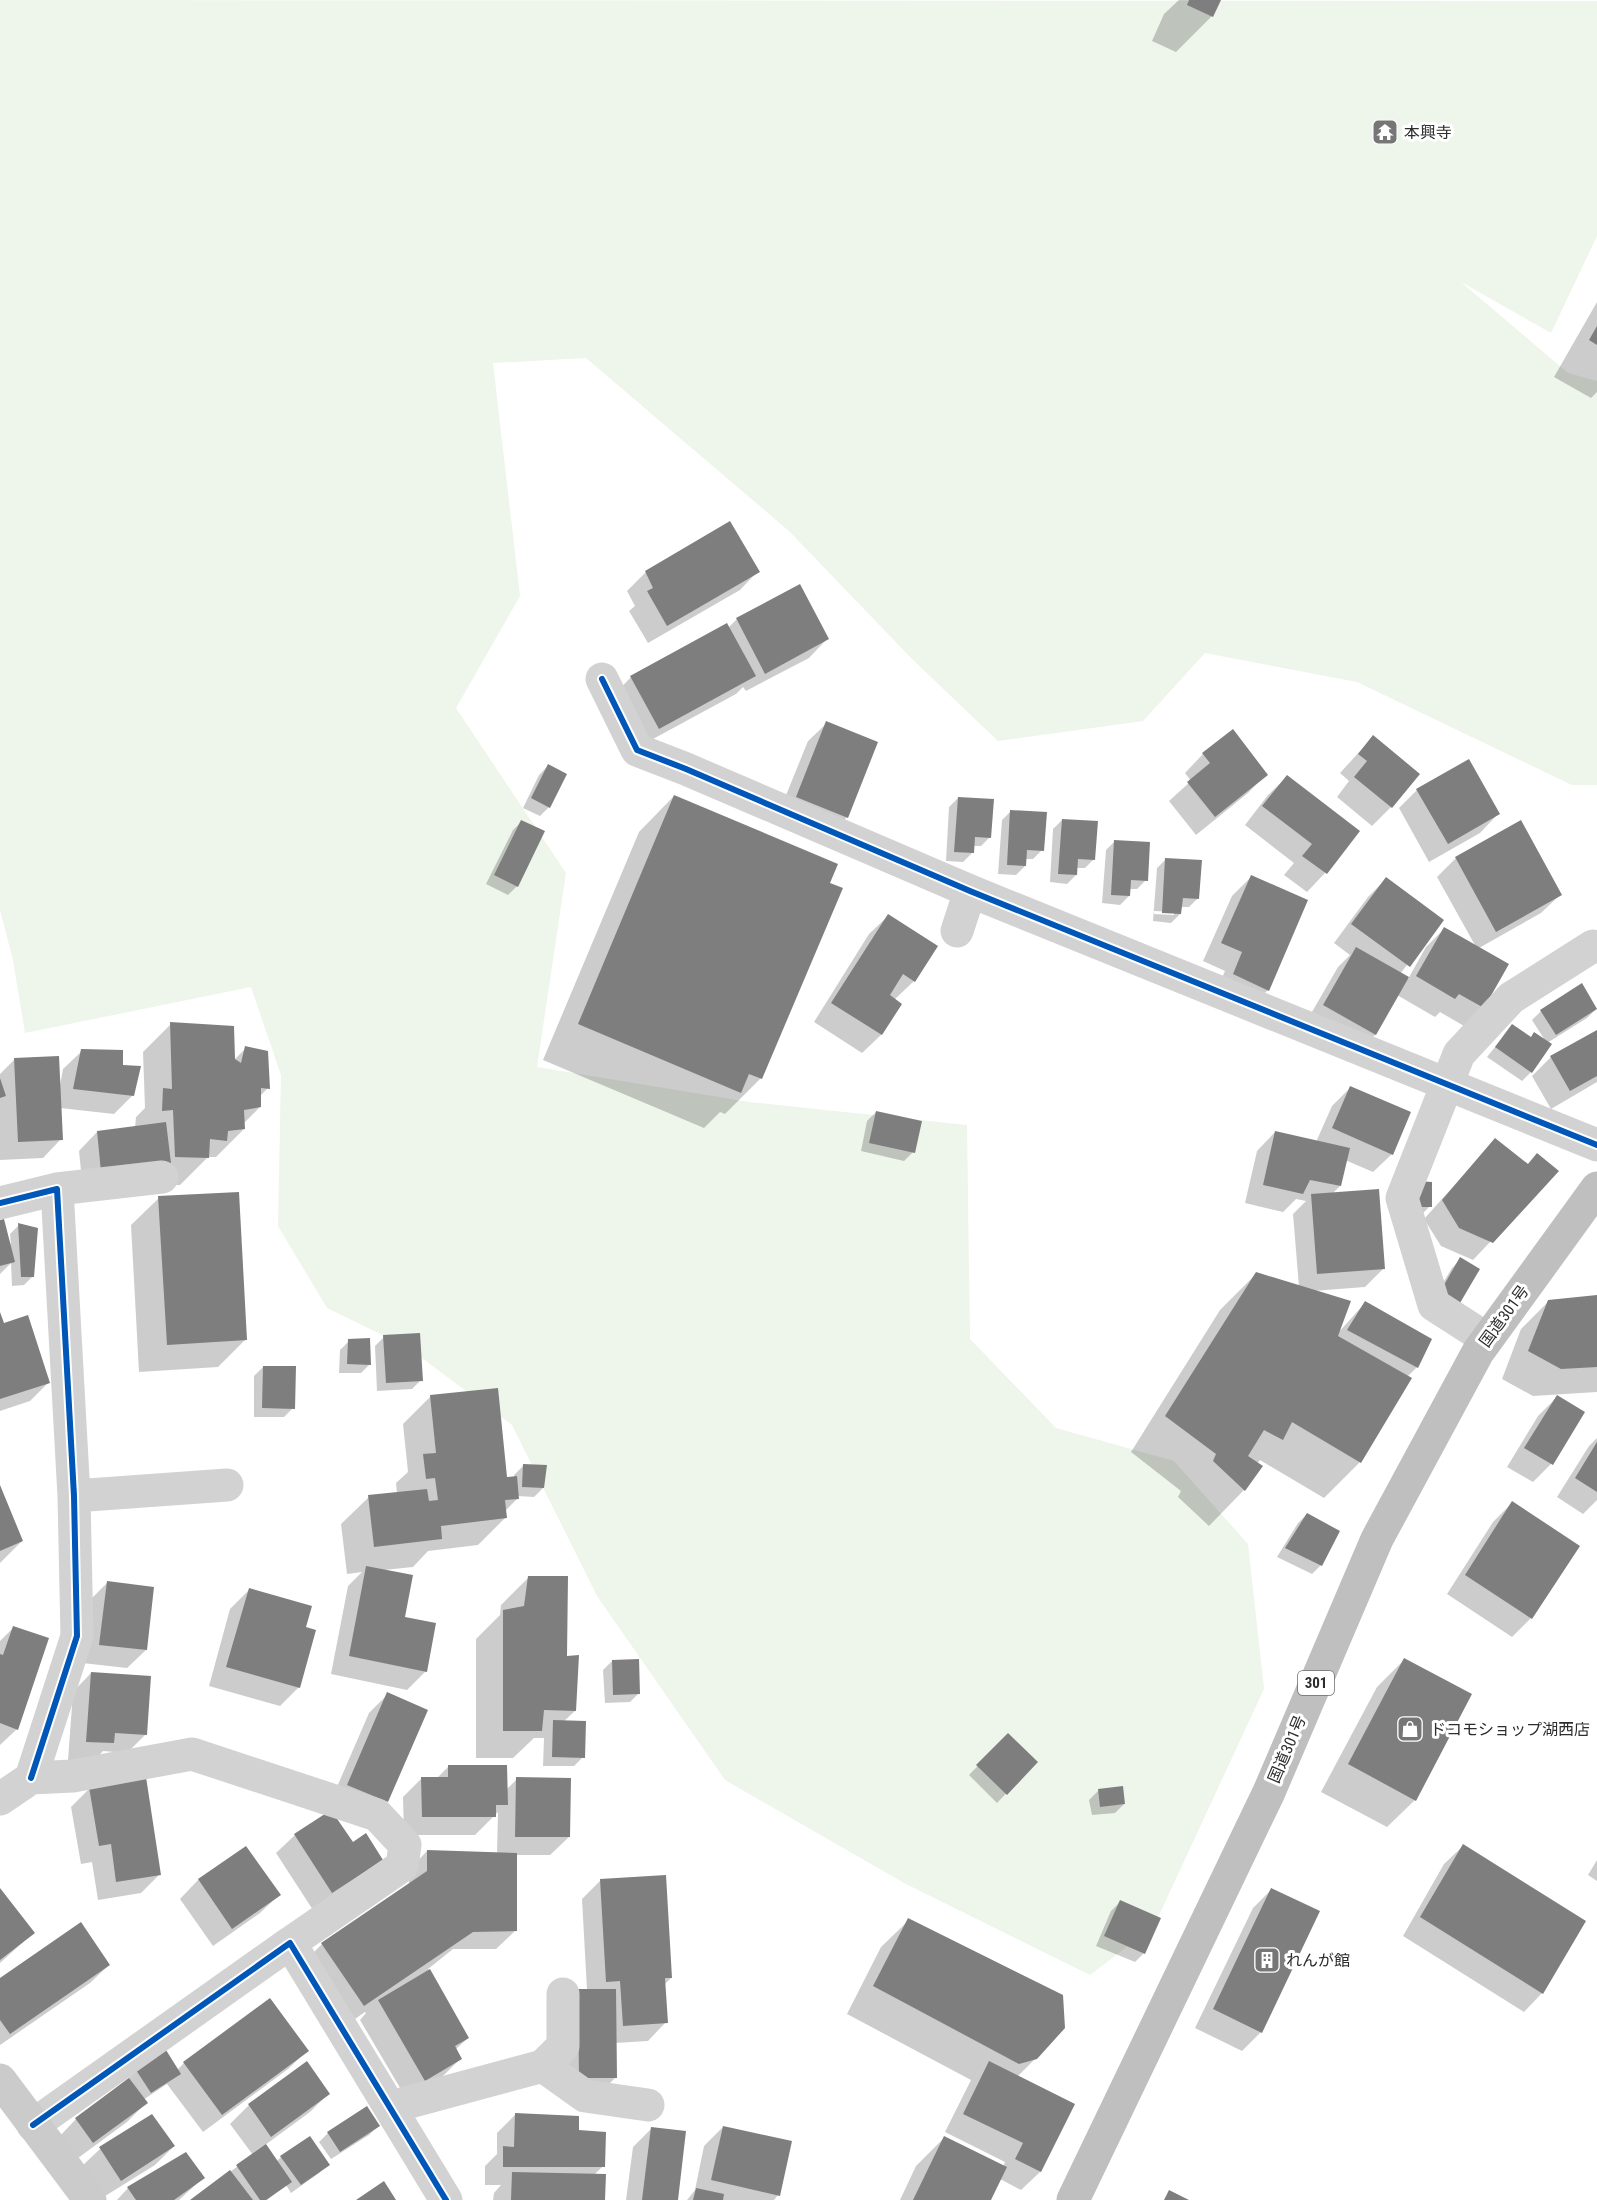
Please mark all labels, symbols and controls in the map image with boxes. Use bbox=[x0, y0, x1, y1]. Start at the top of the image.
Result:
temple icon: 本興寺 bbox=[1370, 117, 1400, 147]
place label: 本興寺 bbox=[1404, 123, 1452, 142]
street label: 国道301号 bbox=[1475, 1281, 1533, 1351]
road number: 301 bbox=[1298, 1671, 1334, 1695]
street label: 国道301号 bbox=[1264, 1712, 1310, 1786]
shop icon: ドコモショップ湖西店 bbox=[1395, 1714, 1425, 1744]
place label: ドコモショップ湖西店 bbox=[1430, 1720, 1590, 1739]
building icon: れんが館 bbox=[1252, 1945, 1282, 1975]
place label: れんが館 bbox=[1286, 1951, 1350, 1970]

